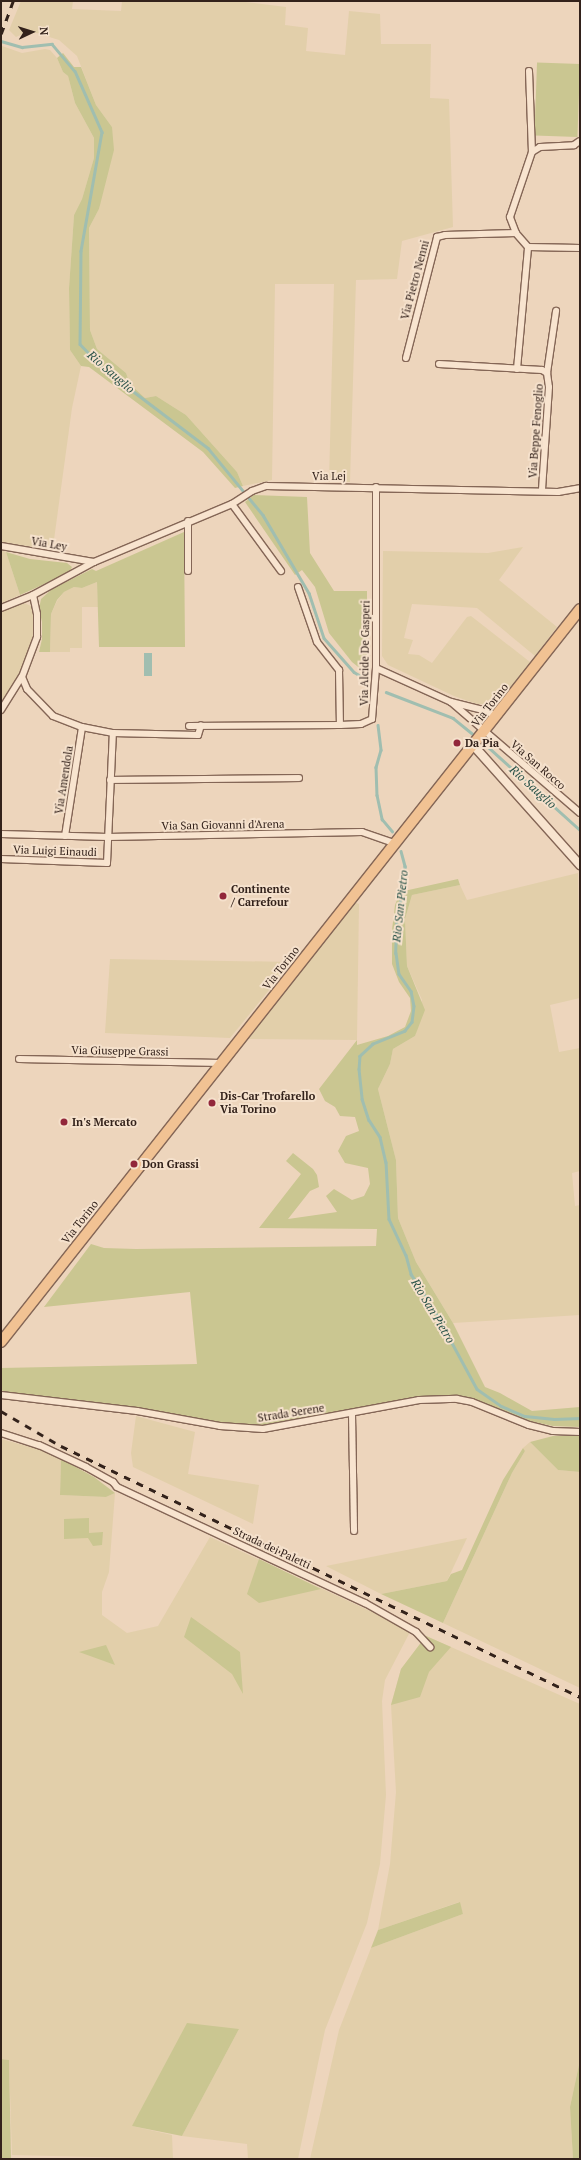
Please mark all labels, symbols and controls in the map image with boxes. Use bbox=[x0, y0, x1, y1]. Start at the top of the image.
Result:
north arrow bbox=[12, 12, 52, 52]
text: N bbox=[37, 27, 51, 36]
street label: Via Pietro Nenni bbox=[398, 239, 432, 321]
water label: Rio Sauglio bbox=[84, 348, 138, 396]
street label: Via Beppe Fenoglio bbox=[526, 383, 546, 479]
street label: Via Lej bbox=[312, 469, 346, 483]
street label: Via Ley bbox=[30, 534, 68, 554]
street label: Via Alcide De Gasperi bbox=[357, 600, 373, 706]
street label: Via Torino bbox=[469, 681, 511, 729]
place label: Da Pia bbox=[465, 736, 499, 750]
marker: Da Pia bbox=[452, 738, 462, 748]
street label: Via San Rocco bbox=[508, 738, 568, 792]
street label: Via Amendola bbox=[52, 745, 76, 815]
water label: Rio Sauglio bbox=[507, 762, 559, 812]
street label: Via San Giovanni d'Arena bbox=[161, 817, 285, 833]
street label: Via Luigi Einaudi bbox=[13, 843, 97, 859]
water label: Rio San Pietro bbox=[389, 869, 411, 943]
place label: Continente / Carrefour bbox=[231, 883, 290, 909]
marker: Continente / Carrefour bbox=[218, 891, 228, 901]
street label: Via Torino bbox=[260, 944, 302, 992]
street label: Via Giuseppe Grassi bbox=[71, 1044, 169, 1058]
place label: Dis-Car Trofarello Via Torino bbox=[220, 1090, 315, 1116]
marker: Dis-Car Trofarello Via Torino bbox=[207, 1098, 217, 1108]
place label: In's Mercato bbox=[72, 1115, 137, 1129]
marker: In's Mercato bbox=[59, 1117, 69, 1127]
place label: Don Grassi bbox=[142, 1157, 199, 1171]
marker: Don Grassi bbox=[129, 1159, 139, 1169]
street label: Via Torino bbox=[59, 1198, 101, 1246]
water label: Rio San Pietro bbox=[408, 1276, 458, 1346]
street label: Strada Serene bbox=[257, 1401, 325, 1425]
street label: Strada dei Paletti bbox=[231, 1524, 313, 1572]

